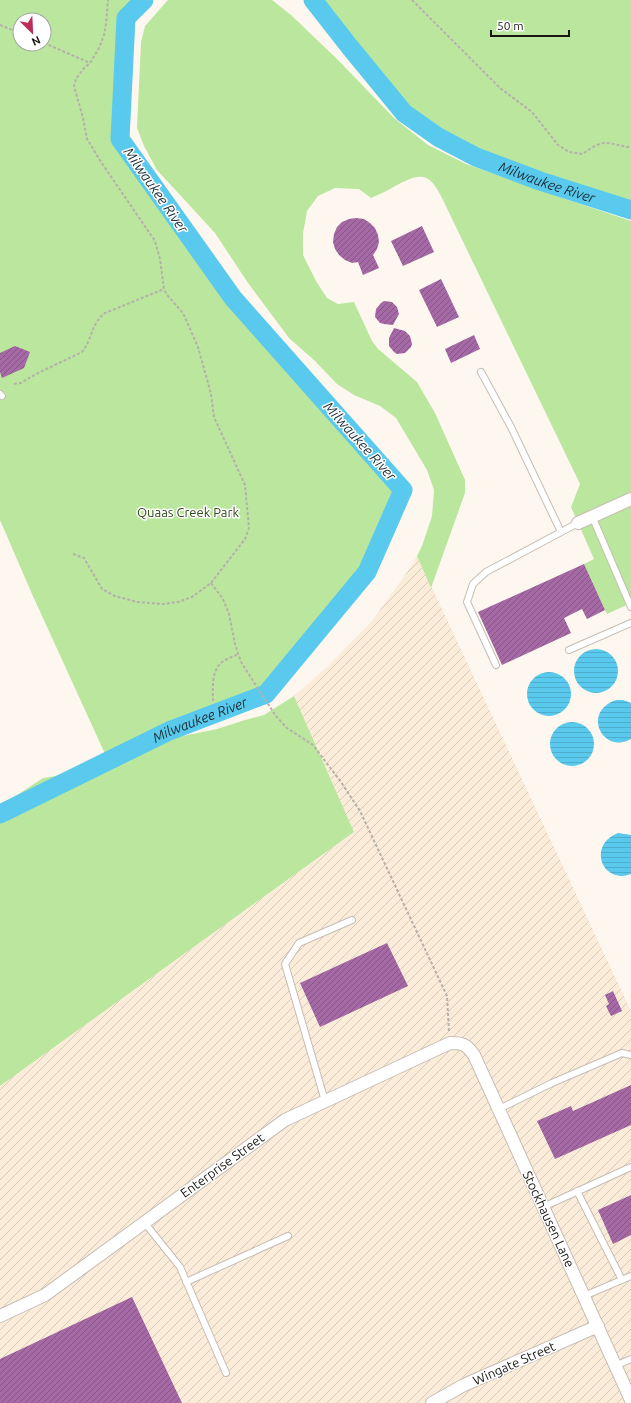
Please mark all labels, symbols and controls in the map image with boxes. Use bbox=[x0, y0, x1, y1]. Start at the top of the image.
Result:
north arrow bbox=[12, 12, 52, 52]
scale bar bbox=[491, 12, 569, 38]
text: 50 m bbox=[497, 19, 524, 32]
text: N bbox=[30, 34, 42, 48]
water label: Milwaukee River bbox=[121, 144, 192, 236]
water label: Milwaukee River bbox=[497, 158, 598, 206]
water label: Milwaukee River bbox=[320, 398, 400, 484]
park label: Quaas Creek Park bbox=[137, 505, 239, 520]
water label: Milwaukee River bbox=[150, 694, 250, 746]
street label: Enterprise Street bbox=[178, 1130, 266, 1200]
street label: Stockhausen Lane bbox=[521, 1169, 577, 1269]
street label: Wingate Street bbox=[471, 1339, 557, 1387]

